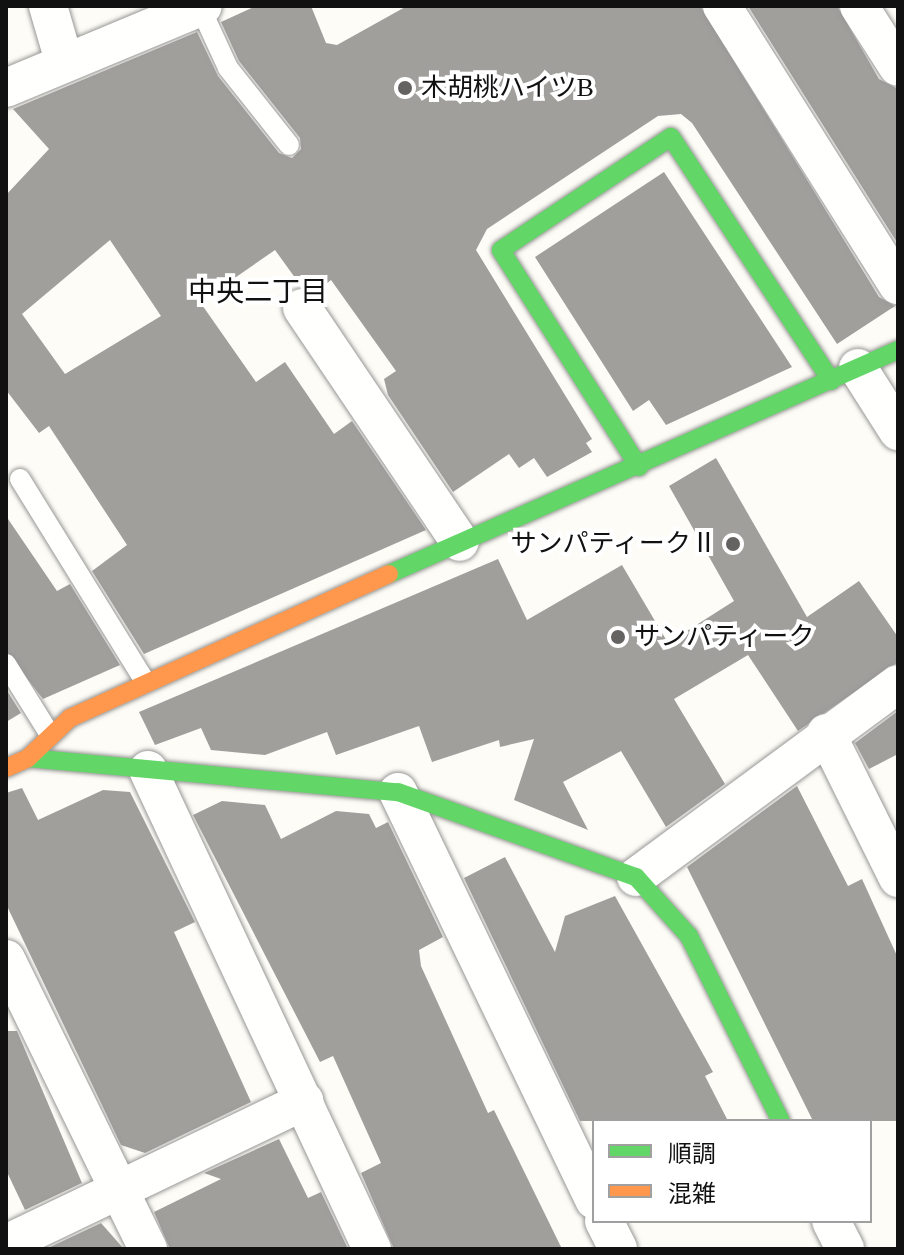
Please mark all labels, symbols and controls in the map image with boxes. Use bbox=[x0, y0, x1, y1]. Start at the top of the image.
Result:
place label: 木胡桃ハイツB bbox=[421, 72, 594, 104]
marker: 木胡桃ハイツB bbox=[396, 79, 414, 97]
district label: 中央二丁目 bbox=[188, 275, 328, 309]
place label: サンパティークⅡ bbox=[509, 528, 717, 560]
marker: サンパティークⅡ bbox=[724, 535, 742, 553]
place label: サンパティーク bbox=[634, 621, 816, 653]
marker: サンパティーク bbox=[609, 628, 627, 646]
legend bbox=[592, 1119, 872, 1223]
text: 順調 bbox=[668, 1141, 716, 1167]
text: 混雑 bbox=[668, 1181, 716, 1207]

